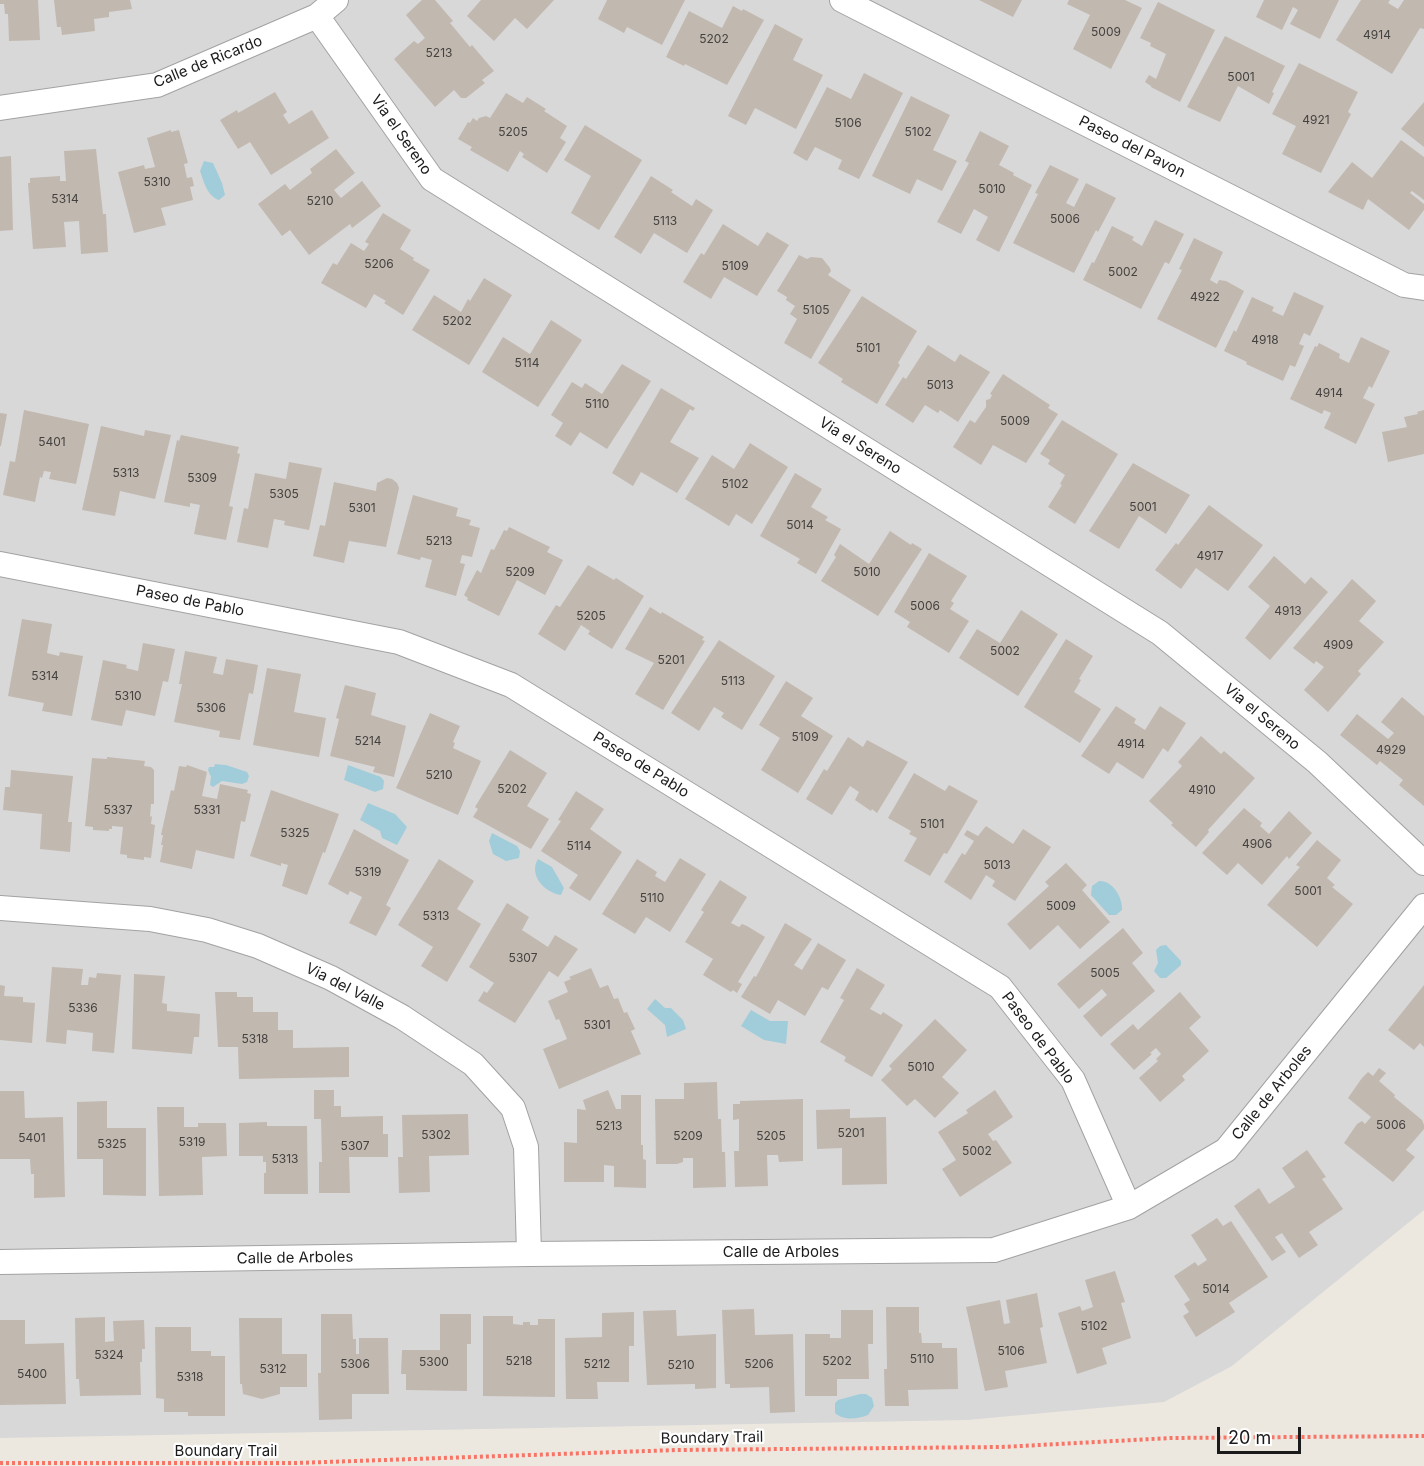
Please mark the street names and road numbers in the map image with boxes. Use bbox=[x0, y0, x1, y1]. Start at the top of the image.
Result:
street label: Calle de Ricardo bbox=[151, 32, 265, 92]
street label: Via el Sereno bbox=[367, 92, 435, 178]
street label: Paseo del Pavon bbox=[1076, 112, 1188, 182]
street label: Via el Sereno bbox=[816, 414, 904, 478]
street label: Paseo de Pablo bbox=[134, 582, 246, 620]
street label: Via el Sereno bbox=[1220, 680, 1304, 754]
street label: Paseo de Pablo bbox=[590, 728, 692, 802]
street label: Via del Valle bbox=[302, 959, 388, 1015]
street label: Paseo de Pablo bbox=[998, 989, 1078, 1087]
street label: Calle de Arboles bbox=[1228, 1042, 1316, 1144]
street label: Calle de Arboles bbox=[723, 1243, 839, 1261]
street label: Calle de Arboles bbox=[237, 1248, 353, 1268]
street label: Boundary Trail bbox=[660, 1428, 764, 1448]
street label: Boundary Trail bbox=[175, 1442, 277, 1460]

